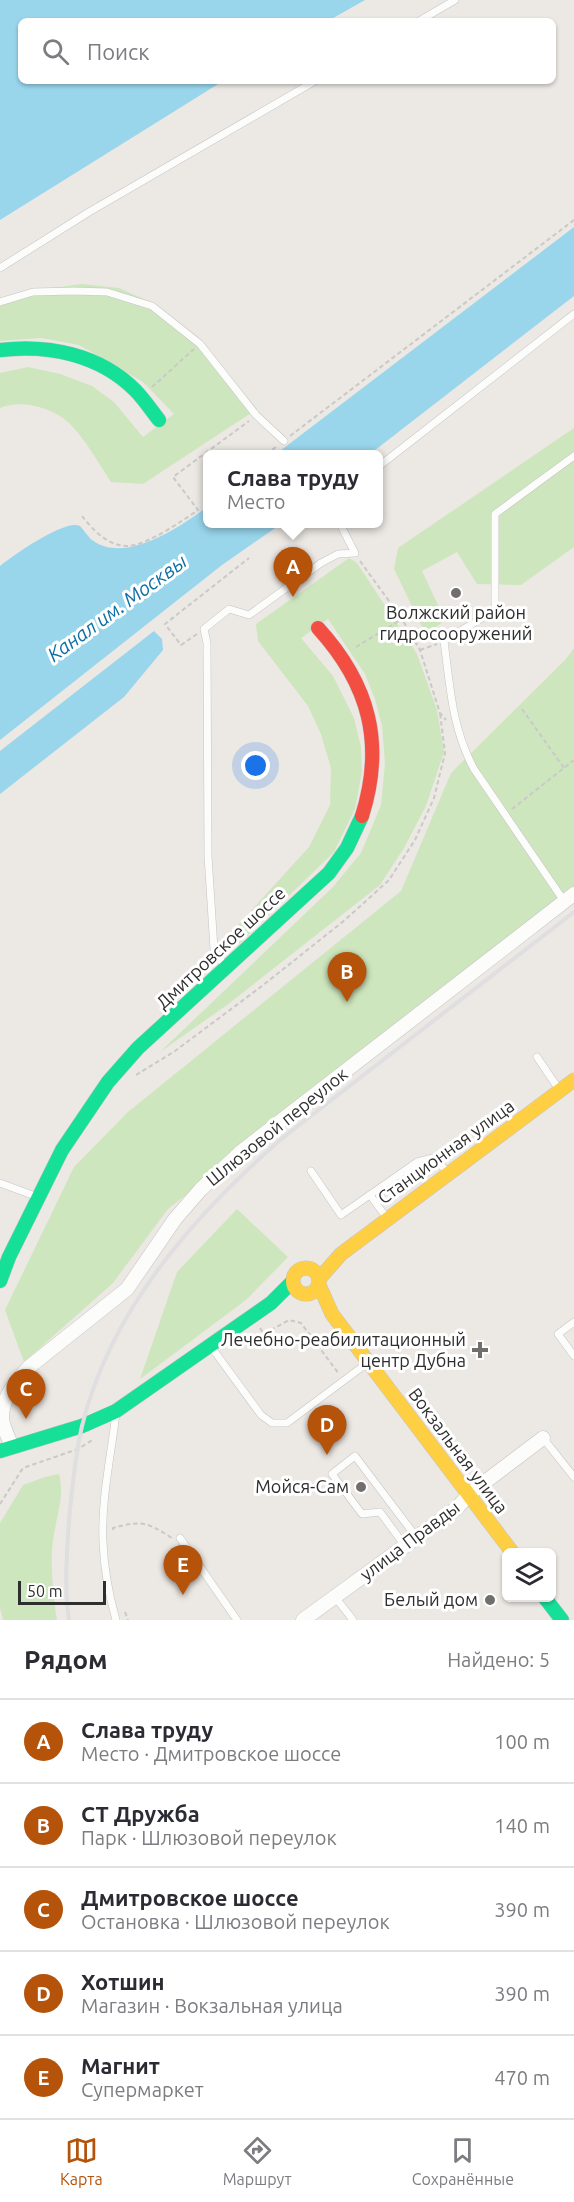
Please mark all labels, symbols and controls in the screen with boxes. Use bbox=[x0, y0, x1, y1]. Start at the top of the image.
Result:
search box bbox=[18, 18, 556, 84]
icon: search bbox=[39, 35, 72, 68]
text: Поиск bbox=[87, 39, 150, 64]
popup bbox=[203, 450, 383, 528]
text: Слава труду bbox=[227, 465, 359, 490]
text: Место bbox=[227, 490, 286, 513]
pin: A bbox=[274, 548, 312, 597]
water label: Канал им. Москвы bbox=[43, 549, 191, 666]
marker: Волжский район гидросооружений bbox=[449, 586, 463, 600]
place label: Волжский район гидросооружений bbox=[380, 602, 532, 643]
your location bbox=[241, 751, 270, 780]
street label: Дмитровское шоссе bbox=[152, 882, 289, 1012]
pin: B bbox=[328, 952, 366, 1002]
street label: Шлюзовой переулок bbox=[202, 1063, 351, 1189]
street label: Станционная улица bbox=[373, 1095, 517, 1207]
place label: Лечебно-реабилитационный центр Дубна bbox=[221, 1329, 466, 1370]
marker: Лечебно-реабилитационный центр Дубна bbox=[471, 1341, 489, 1359]
pin: C bbox=[6, 1370, 46, 1419]
street label: Вокзальная улица bbox=[405, 1384, 512, 1517]
pin: D bbox=[308, 1406, 346, 1455]
place label: Мойся-Сам bbox=[255, 1476, 349, 1496]
marker: Мойся-Сам bbox=[354, 1480, 368, 1494]
street label: улица Правды bbox=[356, 1496, 463, 1584]
pin: E bbox=[164, 1546, 202, 1595]
map controls bbox=[502, 1548, 556, 1602]
button: layers bbox=[502, 1548, 556, 1602]
scale bar bbox=[18, 1578, 106, 1606]
text: 50 m bbox=[27, 1582, 63, 1600]
place label: Белый дом bbox=[384, 1589, 478, 1609]
marker: Белый дом bbox=[483, 1593, 497, 1607]
text: Рядом bbox=[24, 1645, 108, 1674]
text: Найдено: 5 bbox=[447, 1648, 550, 1671]
text: Слава труду bbox=[81, 1717, 213, 1742]
text: A bbox=[36, 1730, 51, 1753]
text: 100 m bbox=[494, 1730, 550, 1753]
text: Место · Дмитровское шоссе bbox=[81, 1742, 341, 1765]
text: СТ Дружба bbox=[81, 1801, 200, 1826]
text: B bbox=[37, 1814, 50, 1837]
text: 140 m bbox=[494, 1814, 550, 1837]
text: Парк · Шлюзовой переулок bbox=[81, 1826, 337, 1849]
text: Дмитровское шоссе bbox=[81, 1885, 299, 1910]
text: C bbox=[37, 1898, 50, 1921]
text: 390 m bbox=[494, 1898, 550, 1921]
text: Остановка · Шлюзовой переулок bbox=[81, 1910, 390, 1933]
text: Хотшин bbox=[81, 1969, 164, 1994]
text: D bbox=[36, 1982, 51, 2005]
text: 390 m bbox=[494, 1982, 550, 2005]
text: Магазин · Вокзальная улица bbox=[81, 1994, 343, 2017]
text: Магнит bbox=[81, 2053, 160, 2078]
text: E bbox=[38, 2066, 49, 2089]
text: 470 m bbox=[494, 2066, 550, 2089]
text: Супермаркет bbox=[81, 2078, 204, 2101]
tab: Карта bbox=[60, 2134, 103, 2188]
tab: Маршрут bbox=[223, 2134, 292, 2188]
tab: Сохранённые bbox=[412, 2134, 514, 2188]

